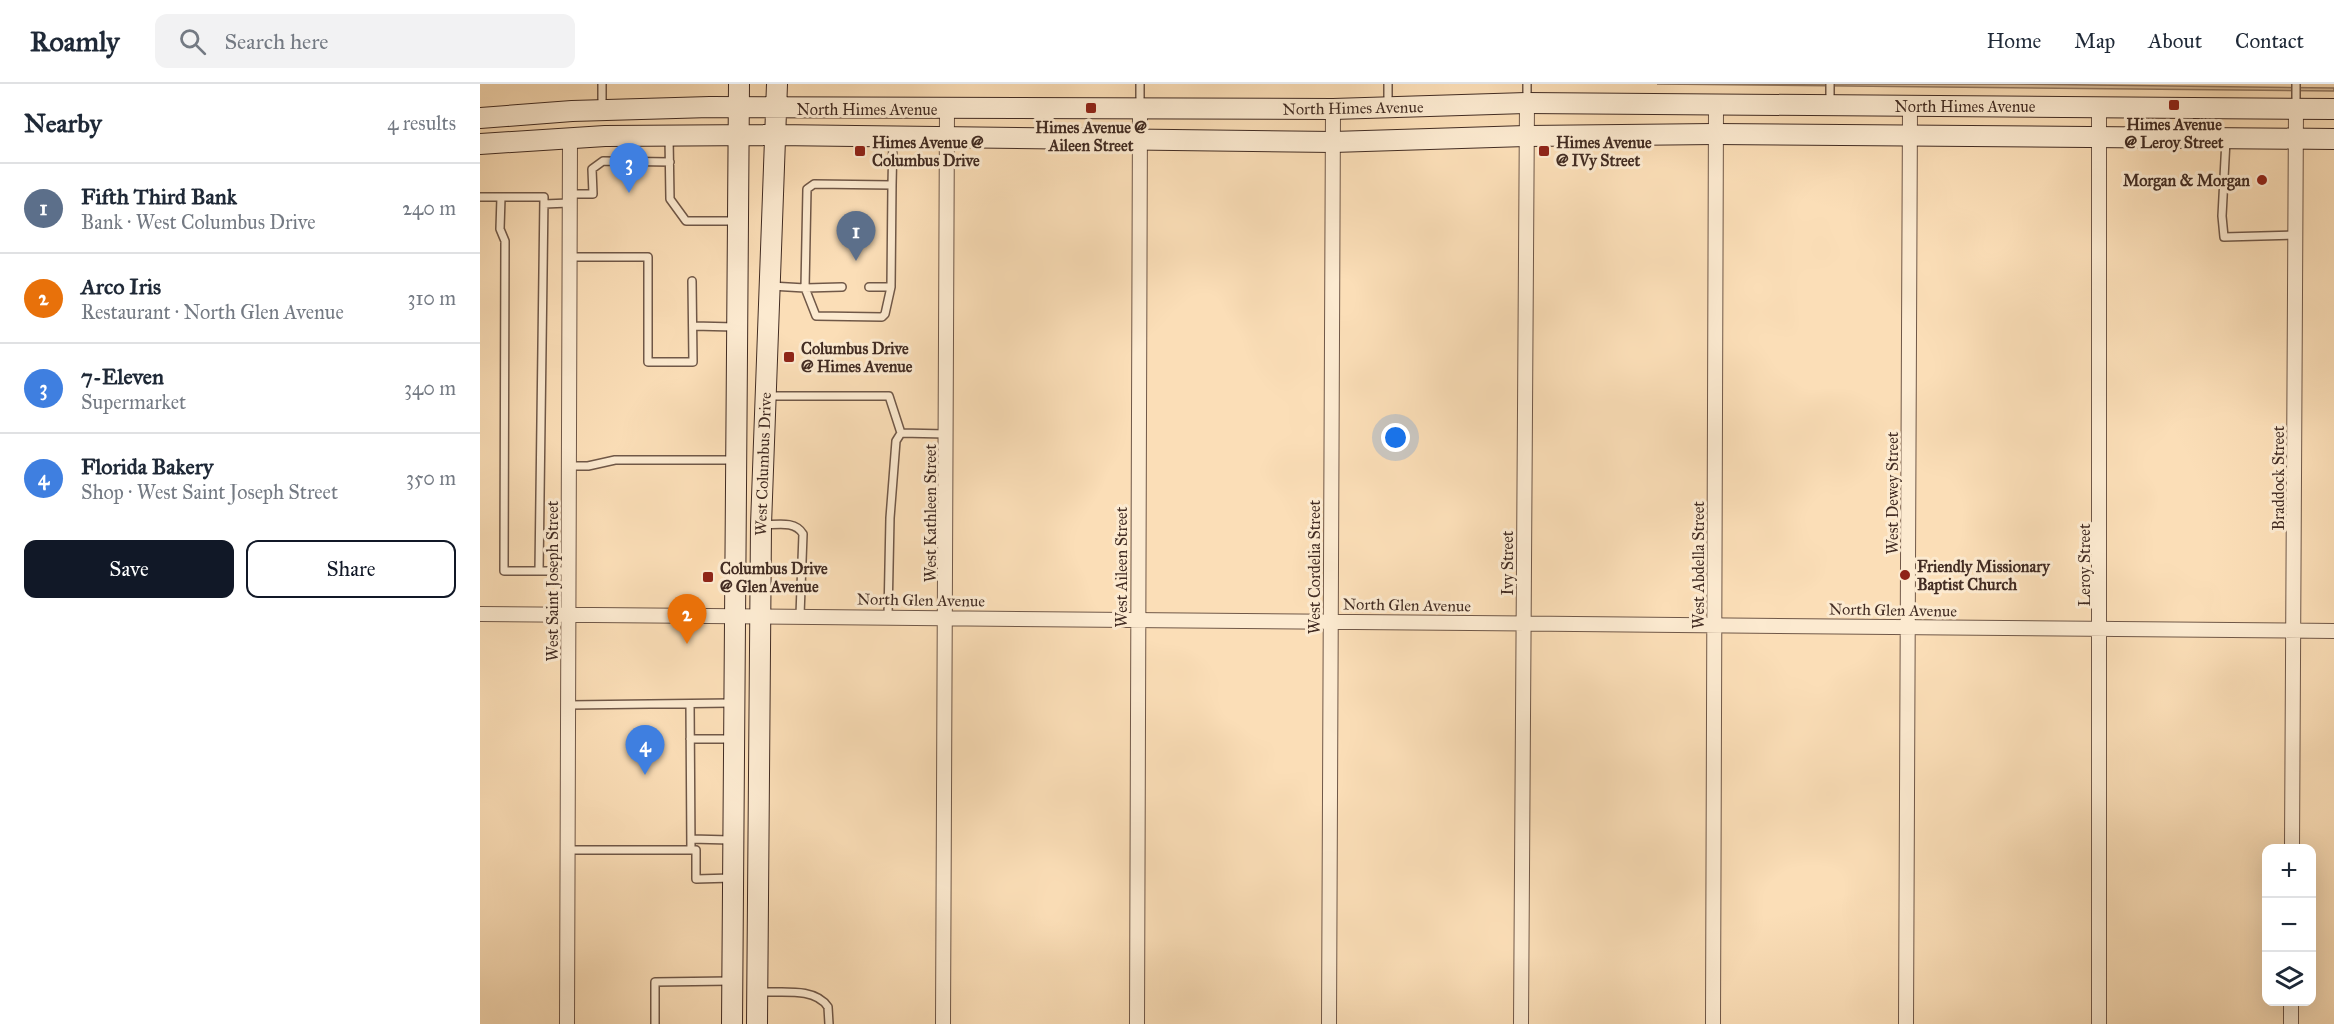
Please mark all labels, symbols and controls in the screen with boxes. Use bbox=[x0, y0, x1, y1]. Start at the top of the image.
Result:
search box bbox=[155, 14, 575, 68]
text: Roamly bbox=[30, 24, 119, 59]
icon: search bbox=[176, 25, 209, 58]
text: Search here bbox=[224, 28, 328, 55]
text: Home bbox=[1986, 28, 2041, 54]
text: Map bbox=[2074, 28, 2115, 54]
text: About bbox=[2148, 28, 2202, 54]
text: Contact bbox=[2235, 28, 2304, 54]
street label: North Himes Avenue bbox=[1282, 97, 1424, 119]
street label: North Himes Avenue bbox=[1894, 97, 2036, 116]
marker: Himes Avenue @ Leroy Street bbox=[2167, 98, 2181, 112]
street label: North Himes Avenue bbox=[796, 100, 938, 119]
marker: Himes Avenue @ Aileen Street bbox=[1084, 101, 1098, 115]
text: Nearby bbox=[24, 107, 102, 139]
text: 4 results bbox=[387, 111, 456, 135]
place label: Himes Avenue @ Leroy Street bbox=[2125, 115, 2224, 153]
place label: Himes Avenue @ Aileen Street bbox=[1035, 118, 1147, 155]
place label: Himes Avenue @ Columbus Drive bbox=[872, 133, 984, 170]
place label: Himes Avenue @ IVy Street bbox=[1556, 133, 1652, 171]
pin: 3 bbox=[610, 144, 648, 193]
marker: Himes Avenue @ Columbus Drive bbox=[853, 144, 867, 158]
marker: Himes Avenue @ IVy Street bbox=[1537, 144, 1551, 158]
place label: Morgan & Morgan bbox=[2123, 171, 2250, 191]
marker: Morgan & Morgan bbox=[2255, 173, 2269, 187]
text: Fifth Third Bank bbox=[81, 183, 237, 210]
text: 1 bbox=[40, 196, 47, 220]
text: 240 m bbox=[402, 196, 456, 220]
text: Bank · West Columbus Drive bbox=[81, 210, 316, 234]
pin: 1 bbox=[836, 212, 875, 261]
text: Arco Iris bbox=[81, 273, 161, 300]
text: 2 bbox=[39, 286, 48, 310]
text: 310 m bbox=[407, 286, 456, 310]
text: Restaurant · North Glen Avenue bbox=[81, 300, 344, 324]
place label: Columbus Drive @ Himes Avenue bbox=[801, 339, 913, 376]
marker: Columbus Drive @ Himes Avenue bbox=[782, 350, 796, 364]
text: 7-Eleven bbox=[81, 363, 164, 390]
text: 3 bbox=[40, 376, 48, 400]
text: 340 m bbox=[404, 376, 456, 400]
text: Supermarket bbox=[81, 390, 186, 414]
street label: West Columbus Drive bbox=[751, 391, 775, 536]
your location bbox=[1381, 423, 1410, 452]
street label: Braddock Street bbox=[2269, 425, 2288, 530]
street label: West Dewey Street bbox=[1883, 431, 1902, 555]
street label: West Kathleen Street bbox=[921, 444, 940, 582]
text: Florida Bakery bbox=[81, 453, 213, 480]
text: 4 bbox=[38, 466, 49, 490]
text: 350 m bbox=[406, 466, 456, 490]
text: Shop · West Saint Joseph Street bbox=[81, 480, 338, 504]
street label: West Cordelia Street bbox=[1305, 499, 1324, 634]
street label: West Saint Joseph Street bbox=[543, 500, 563, 662]
street label: West Abdella Street bbox=[1689, 501, 1708, 629]
street label: West Aileen Street bbox=[1112, 506, 1131, 627]
street label: Leroy Street bbox=[2075, 523, 2094, 607]
street label: Ivy Street bbox=[1498, 530, 1517, 595]
button: Save bbox=[24, 540, 234, 598]
button: Share bbox=[246, 540, 456, 598]
place label: Friendly Missionary Baptist Church bbox=[1917, 557, 2051, 595]
place label: Columbus Drive @ Glen Avenue bbox=[720, 559, 828, 596]
marker: Friendly Missionary Baptist Church bbox=[1898, 568, 1912, 582]
marker: Columbus Drive @ Glen Avenue bbox=[701, 570, 715, 584]
street label: North Glen Avenue bbox=[857, 589, 986, 611]
pin: 2 bbox=[668, 594, 706, 644]
street label: North Glen Avenue bbox=[1343, 594, 1472, 616]
street label: North Glen Avenue bbox=[1829, 599, 1958, 621]
pin: 4 bbox=[626, 726, 664, 775]
map controls bbox=[2262, 844, 2316, 1006]
button: + bbox=[2262, 844, 2316, 898]
button: − bbox=[2262, 898, 2316, 952]
button: layers bbox=[2262, 952, 2316, 1006]

